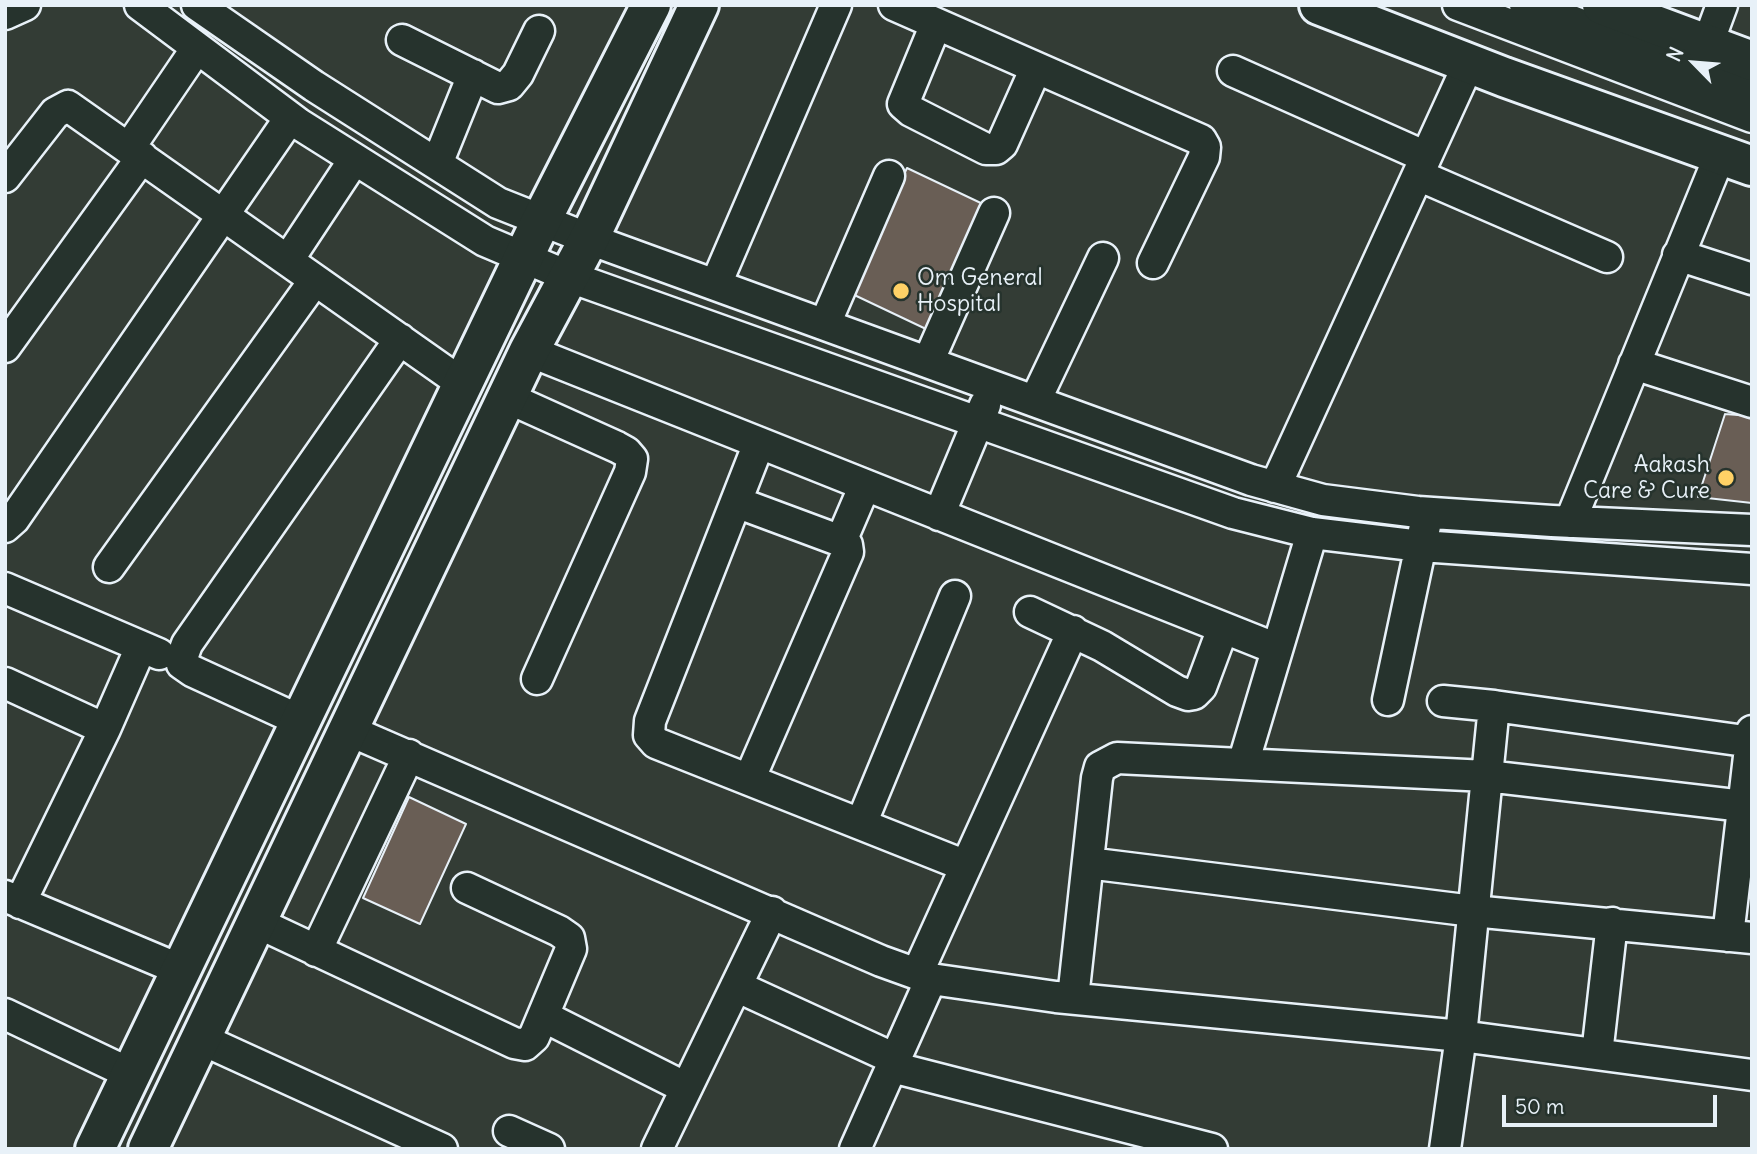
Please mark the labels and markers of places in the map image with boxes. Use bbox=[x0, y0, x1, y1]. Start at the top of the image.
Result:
place label: Om General Hospital bbox=[917, 264, 1043, 318]
marker: Om General Hospital bbox=[891, 281, 911, 301]
place label: Aakash Care & Cure bbox=[1583, 451, 1710, 505]
marker: Aakash Care & Cure bbox=[1716, 468, 1736, 488]

